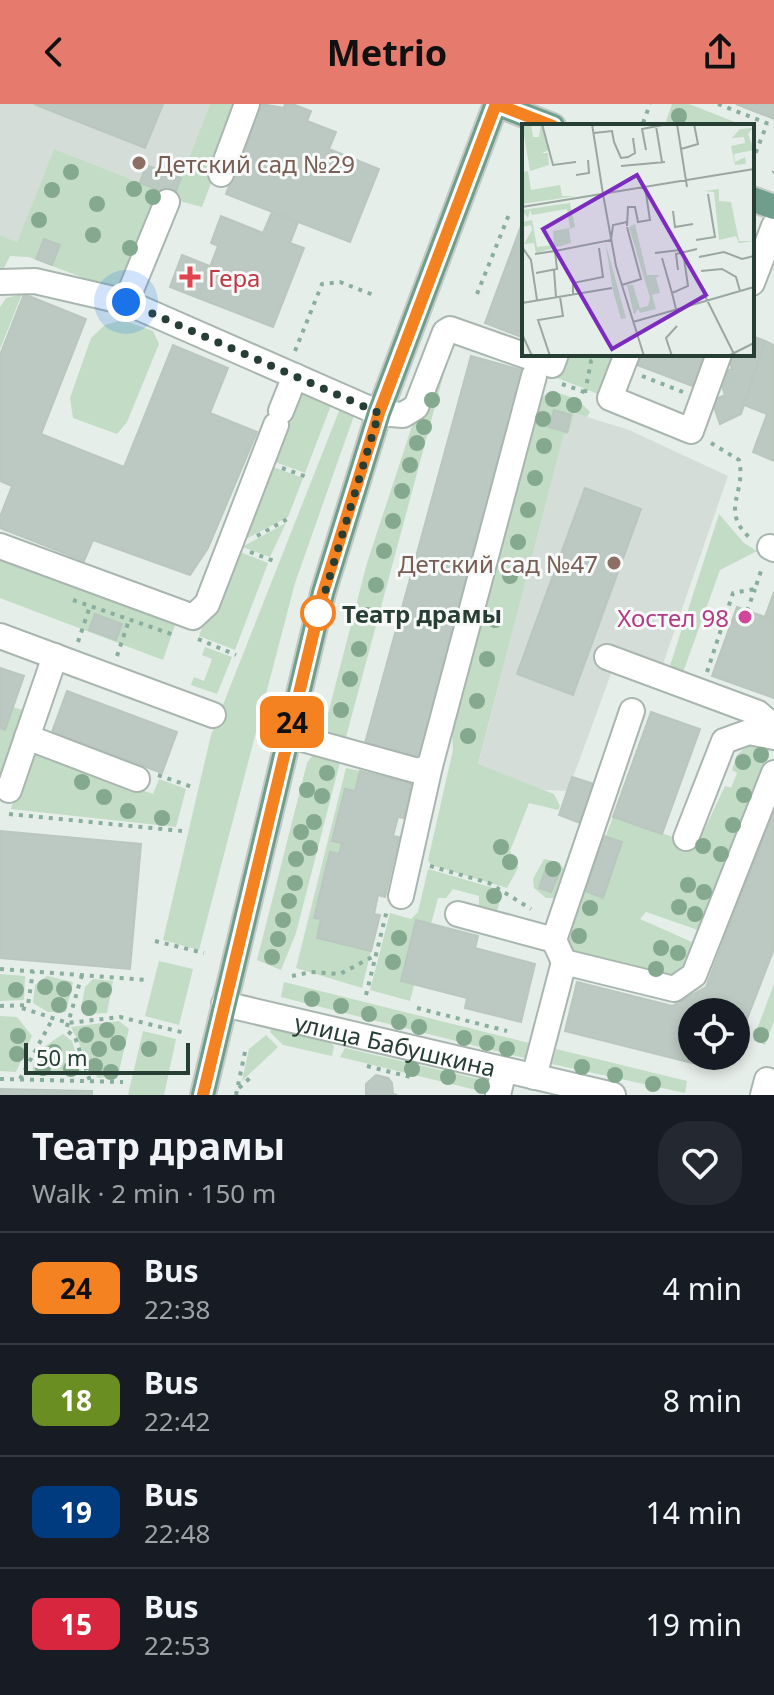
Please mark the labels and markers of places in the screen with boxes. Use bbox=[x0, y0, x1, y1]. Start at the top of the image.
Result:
place label: Детский сад №29 bbox=[155, 147, 355, 180]
marker: Детский сад №29 bbox=[130, 154, 148, 172]
place label: Гера bbox=[208, 261, 260, 294]
marker: Гера bbox=[179, 266, 201, 288]
place label: Детский сад №47 bbox=[398, 547, 598, 580]
marker: Детский сад №47 bbox=[605, 554, 623, 572]
marker: Театр драмы bbox=[301, 596, 335, 630]
place label: Театр драмы bbox=[342, 597, 502, 630]
place label: Хостел 98 bbox=[617, 601, 729, 634]
marker: Хостел 98 bbox=[736, 608, 754, 626]

